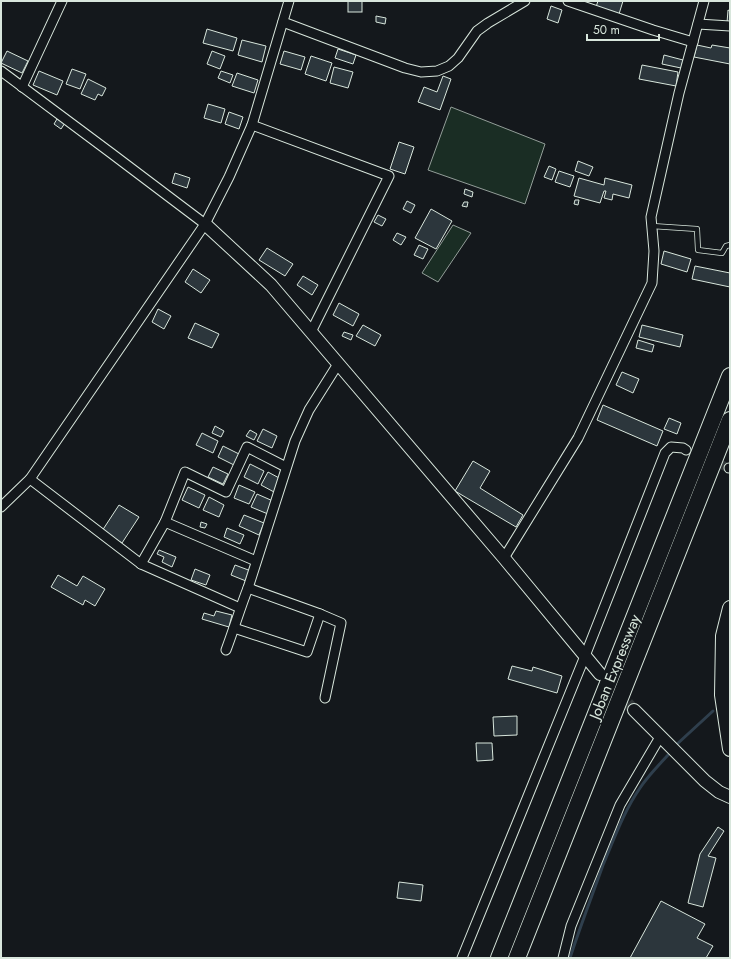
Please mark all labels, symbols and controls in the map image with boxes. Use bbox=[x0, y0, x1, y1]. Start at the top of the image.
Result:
scale bar bbox=[587, 16, 659, 42]
text: 50 m bbox=[593, 21, 620, 39]
street label: Joban Expressway bbox=[583, 611, 646, 725]

